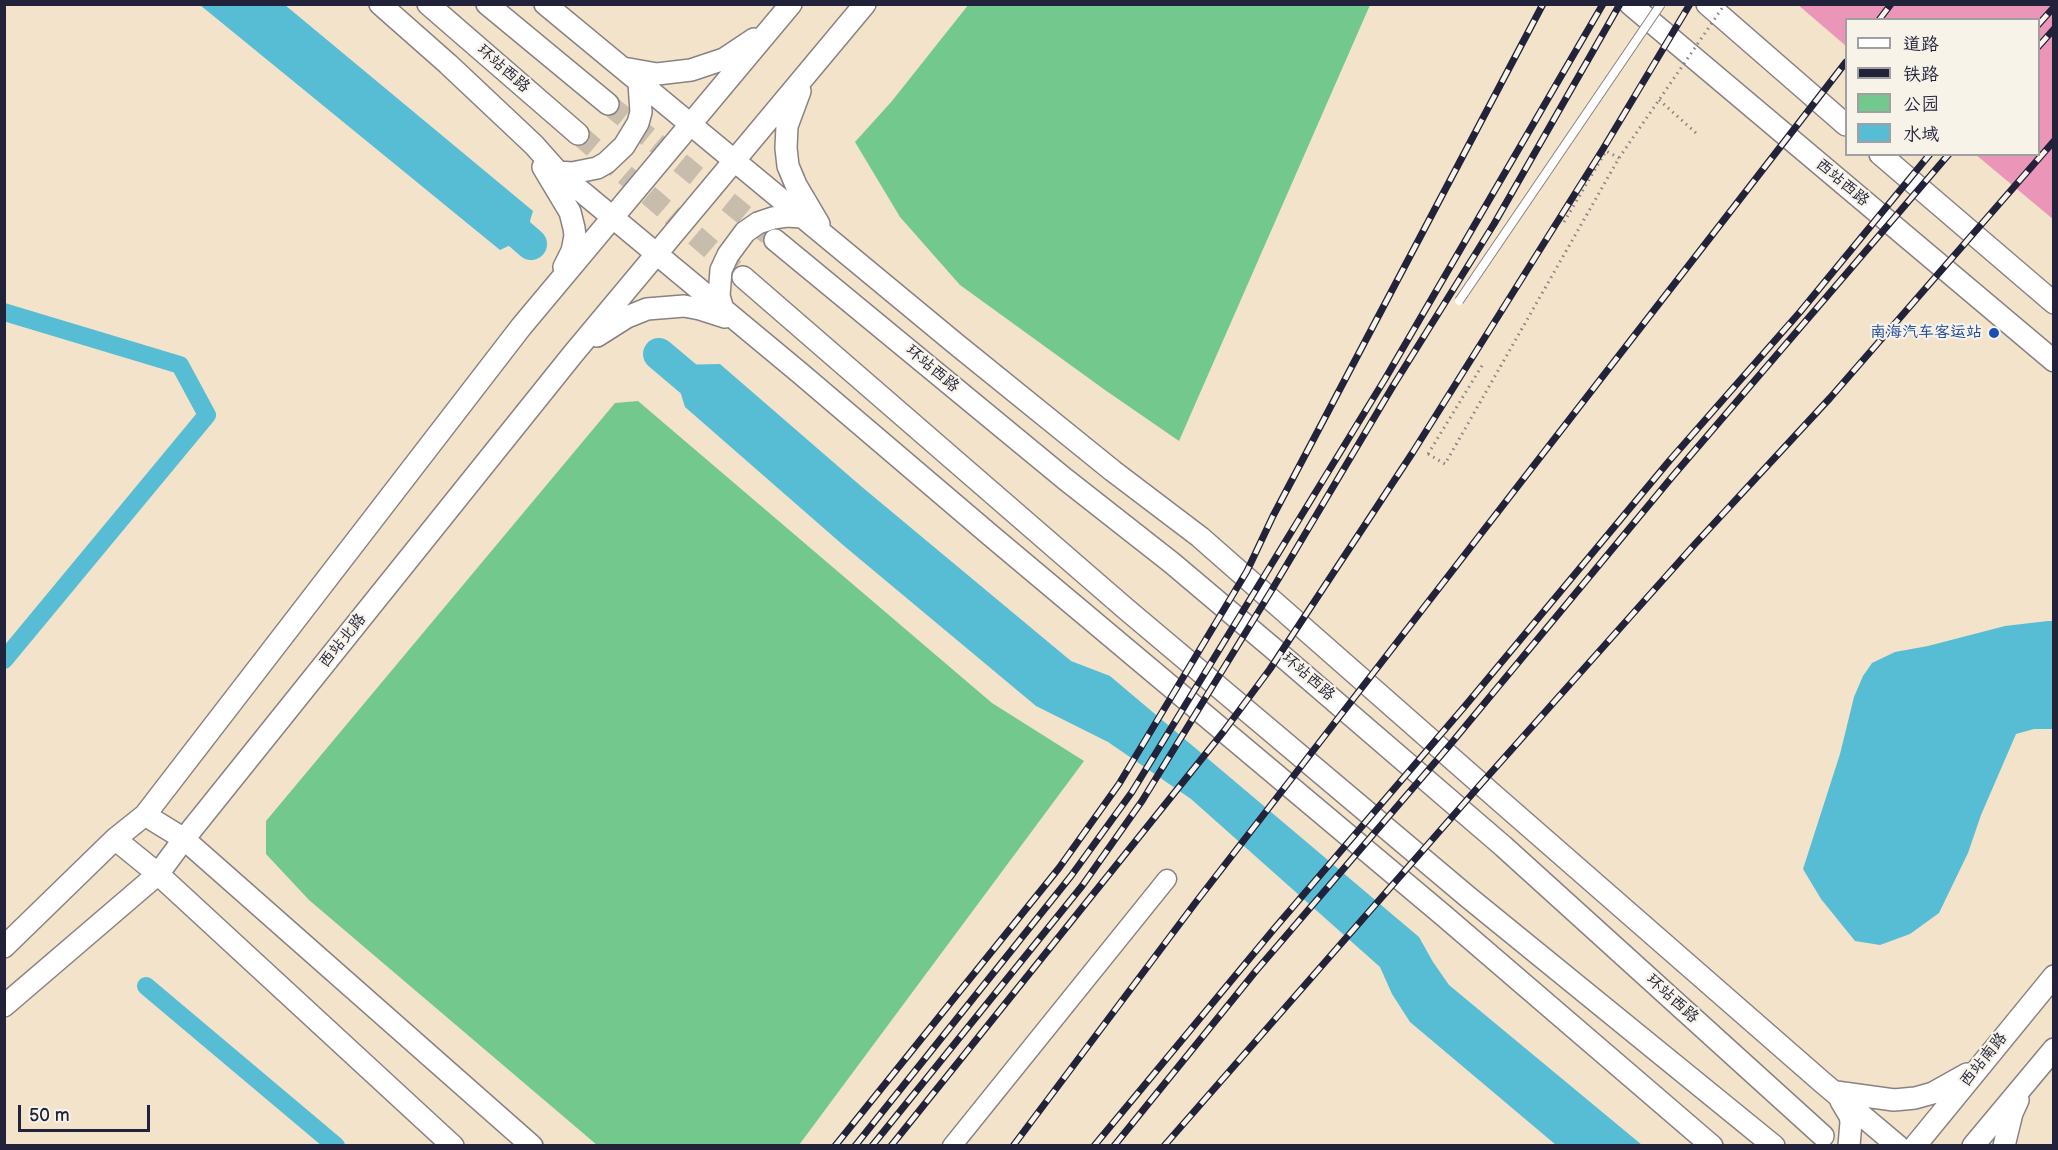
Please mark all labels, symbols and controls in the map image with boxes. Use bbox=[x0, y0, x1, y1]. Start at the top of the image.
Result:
legend bbox=[1845, 18, 2040, 156]
text: 道路 bbox=[1903, 34, 1939, 55]
street label: 环站西路 bbox=[473, 41, 533, 97]
text: 铁路 bbox=[1903, 64, 1939, 85]
text: 公园 bbox=[1903, 94, 1939, 115]
text: 水域 bbox=[1903, 124, 1939, 145]
street label: 西站西路 bbox=[1811, 155, 1873, 211]
place label: 南海汽车客运站 bbox=[1870, 323, 1982, 343]
marker: 南海汽车客运站 bbox=[1987, 326, 2001, 340]
street label: 环站西路 bbox=[901, 341, 963, 397]
street label: 西站北路 bbox=[315, 610, 371, 672]
street label: 环站西路 bbox=[1278, 649, 1338, 705]
street label: 环站西路 bbox=[1642, 970, 1702, 1028]
street label: 西站南路 bbox=[1956, 1029, 2012, 1091]
scale bar bbox=[21, 1093, 153, 1131]
text: 50 m bbox=[29, 1105, 70, 1126]

